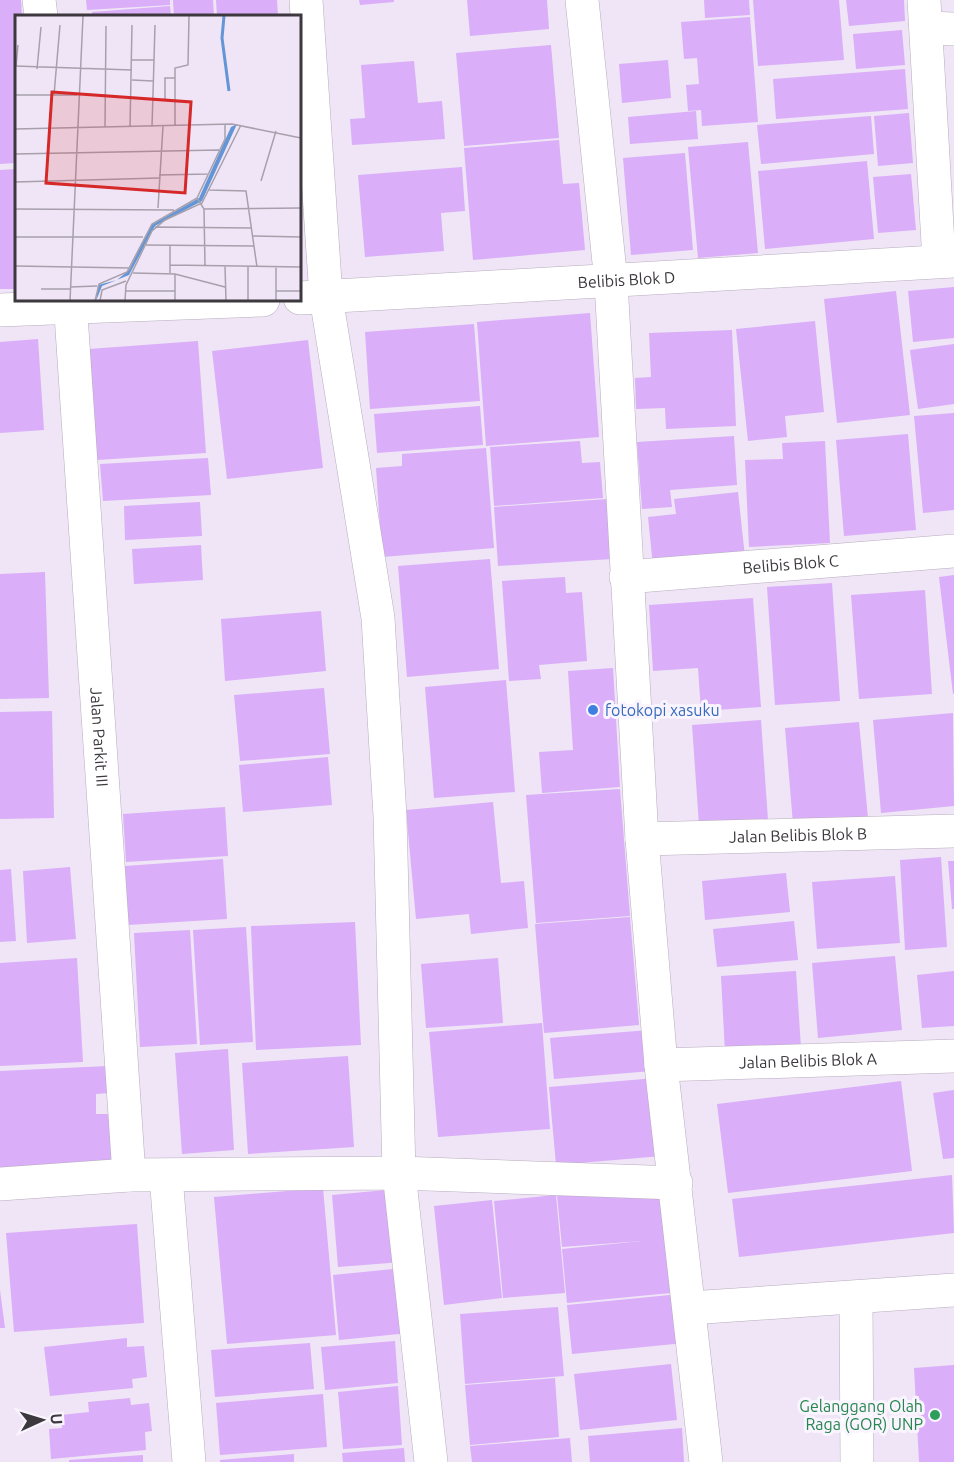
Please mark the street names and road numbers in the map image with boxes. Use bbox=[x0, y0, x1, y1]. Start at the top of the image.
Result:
street label: Belibis Blok D bbox=[577, 268, 676, 291]
street label: Belibis Blok C bbox=[742, 551, 839, 577]
street label: Jalan Parkit III bbox=[87, 687, 112, 787]
street label: Jalan Belibis Blok B bbox=[729, 824, 867, 846]
street label: Jalan Belibis Blok A bbox=[739, 1049, 878, 1072]

